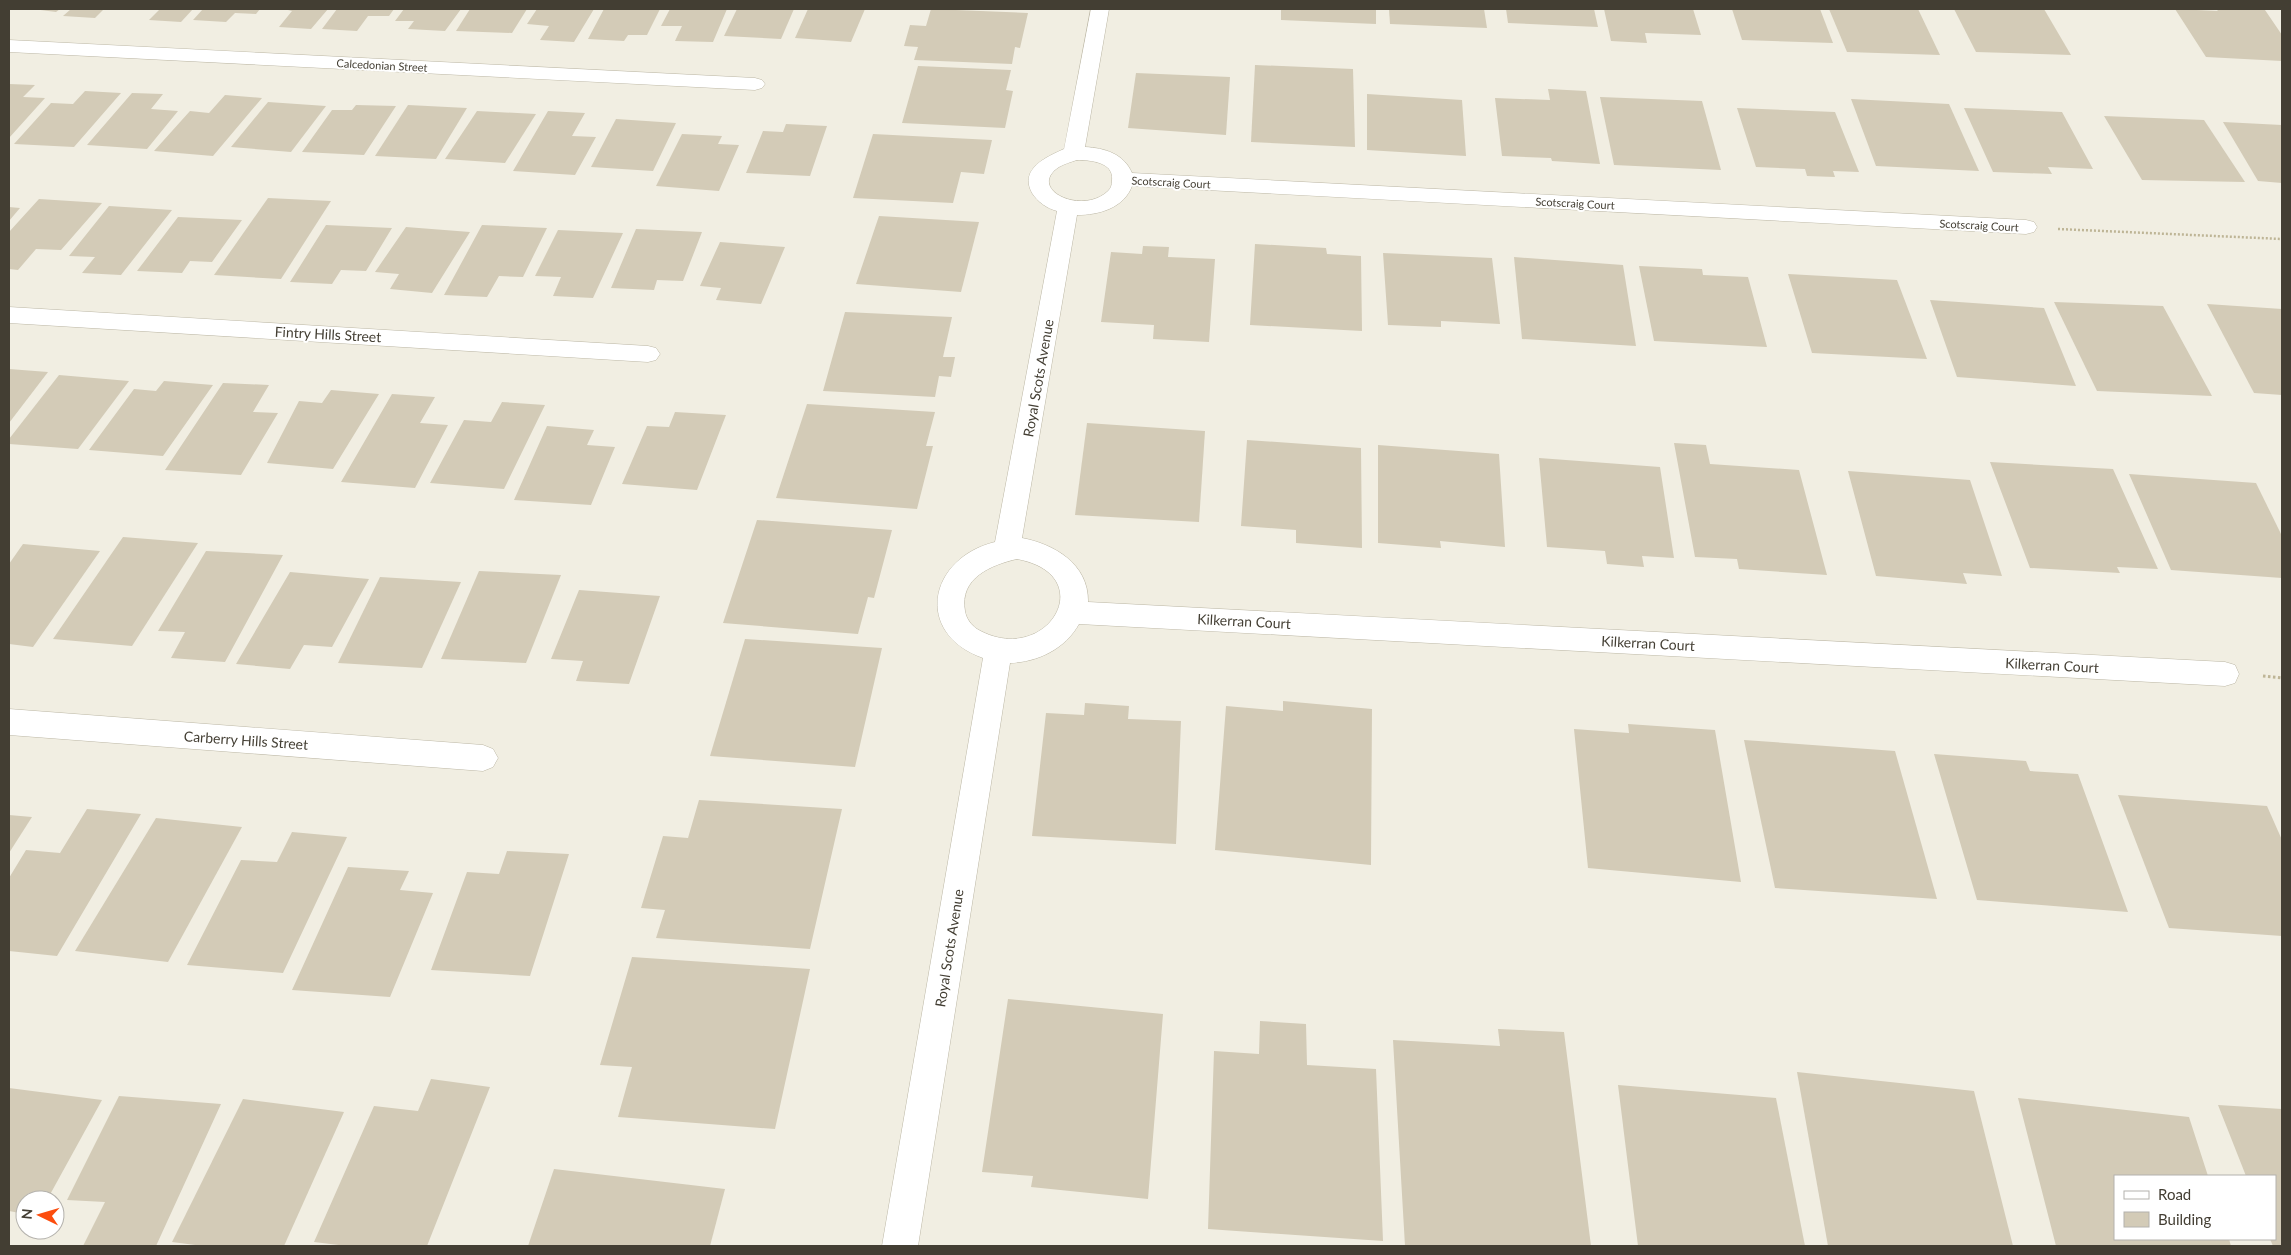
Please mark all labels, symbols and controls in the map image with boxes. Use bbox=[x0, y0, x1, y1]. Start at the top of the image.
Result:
street label: Calcedonian Street bbox=[336, 56, 428, 74]
street label: Scotscraig Court bbox=[1131, 173, 1211, 191]
street label: Scotscraig Court bbox=[1535, 194, 1615, 212]
street label: Scotscraig Court bbox=[1939, 216, 2019, 234]
street label: Royal Scots Avenue bbox=[1019, 318, 1057, 438]
street label: Fintry Hills Street bbox=[274, 323, 382, 345]
street label: Kilkerran Court bbox=[1197, 610, 1291, 632]
street label: Kilkerran Court bbox=[1601, 632, 1695, 654]
street label: Kilkerran Court bbox=[2005, 654, 2099, 676]
street label: Carberry Hills Street bbox=[183, 727, 309, 753]
street label: Royal Scots Avenue bbox=[931, 888, 967, 1008]
legend bbox=[2114, 1175, 2276, 1240]
text: Road bbox=[2158, 1185, 2191, 1203]
north arrow bbox=[15, 1190, 65, 1240]
text: N bbox=[18, 1208, 35, 1220]
text: Building bbox=[2158, 1210, 2211, 1228]

